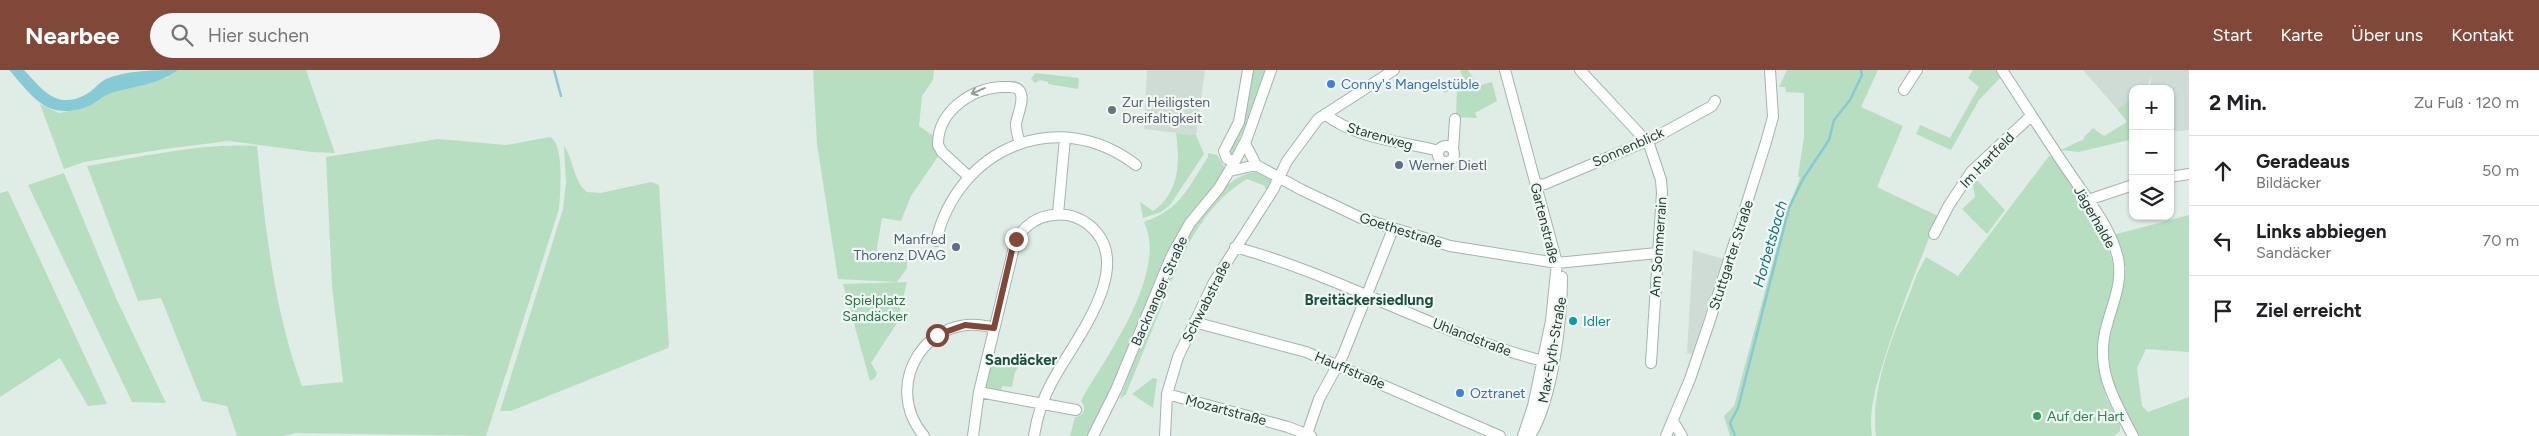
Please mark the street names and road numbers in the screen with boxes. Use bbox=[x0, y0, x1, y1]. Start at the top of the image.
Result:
street label: Starenweg bbox=[1345, 119, 1415, 154]
street label: Sonnenblick bbox=[1590, 124, 1667, 171]
street label: Im Hartfeld bbox=[1957, 129, 2018, 192]
street label: Gartenstraße bbox=[1526, 181, 1563, 266]
street label: Jägerhalde bbox=[2070, 183, 2119, 252]
street label: Am Sommerrain bbox=[1647, 196, 1671, 298]
street label: Stuttgarter Straße bbox=[1706, 198, 1757, 312]
street label: Goethestraße bbox=[1357, 209, 1445, 252]
street label: Backnanger Straße bbox=[1128, 233, 1191, 349]
street label: Schwabstraße bbox=[1179, 257, 1234, 345]
street label: Max-Eyth-Straße bbox=[1535, 295, 1570, 404]
street label: Uhlandstraße bbox=[1430, 315, 1514, 360]
street label: Hauffstraße bbox=[1312, 348, 1388, 393]
street label: Mozartstraße bbox=[1183, 392, 1269, 430]

